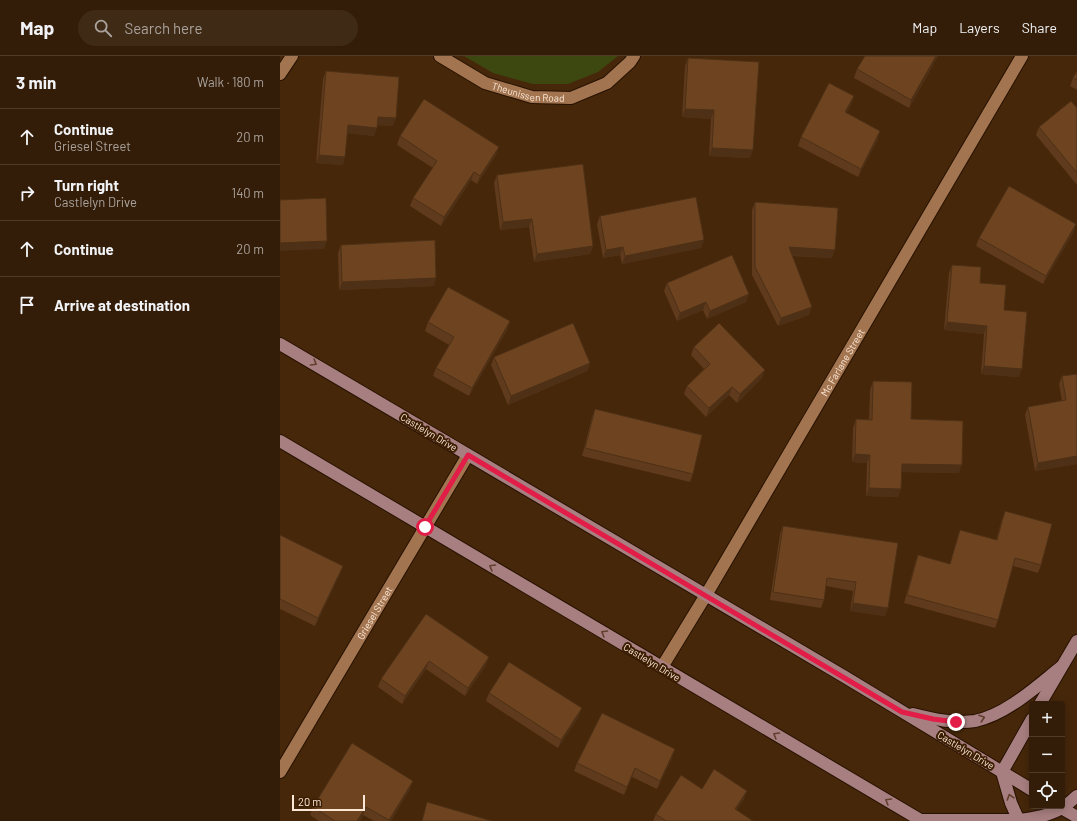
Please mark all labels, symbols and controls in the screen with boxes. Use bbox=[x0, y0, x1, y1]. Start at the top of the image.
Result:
search box bbox=[78, 10, 358, 46]
text: Map bbox=[20, 16, 54, 39]
icon: search bbox=[92, 17, 114, 39]
text: Search here bbox=[124, 19, 202, 37]
text: Map bbox=[912, 19, 937, 36]
text: Layers bbox=[959, 19, 1000, 36]
text: Share bbox=[1022, 19, 1057, 36]
text: 3 min bbox=[16, 72, 56, 92]
text: Walk · 180 m bbox=[197, 74, 264, 90]
street label: Theunissen Road bbox=[490, 79, 565, 104]
text: Continue bbox=[54, 120, 114, 138]
icon: ahead bbox=[16, 126, 38, 148]
text: 20 m bbox=[236, 129, 264, 145]
text: Griesel Street bbox=[54, 138, 131, 154]
text: Turn right bbox=[54, 176, 119, 194]
icon: right bbox=[16, 182, 38, 204]
text: 140 m bbox=[232, 185, 264, 201]
text: Castlelyn Drive bbox=[54, 194, 137, 210]
icon: ahead bbox=[16, 238, 38, 260]
text: Continue bbox=[54, 240, 114, 258]
text: 20 m bbox=[236, 241, 264, 257]
icon: arrive bbox=[16, 294, 38, 316]
text: Arrive at destination bbox=[54, 296, 190, 314]
street label: Mc Farlane Street bbox=[818, 326, 867, 398]
one-way arrow bbox=[310, 359, 317, 366]
street label: Castlelyn Drive bbox=[399, 410, 459, 454]
route start bbox=[416, 518, 434, 536]
one-way arrow bbox=[489, 564, 496, 571]
street label: Griesel Street bbox=[354, 584, 395, 641]
one-way arrow bbox=[601, 631, 608, 638]
street label: Castlelyn Drive bbox=[622, 640, 682, 684]
map controls bbox=[1029, 701, 1065, 809]
button: + bbox=[1029, 701, 1065, 737]
route end bbox=[947, 713, 965, 731]
one-way arrow bbox=[978, 715, 985, 723]
street label: Castlelyn Drive bbox=[936, 728, 996, 772]
one-way arrow bbox=[773, 732, 780, 740]
button: − bbox=[1029, 737, 1065, 773]
button: locate bbox=[1029, 773, 1065, 809]
scale bar bbox=[292, 793, 365, 812]
one-way arrow bbox=[1006, 794, 1015, 801]
text: 20 m bbox=[298, 795, 321, 808]
one-way arrow bbox=[885, 799, 892, 806]

